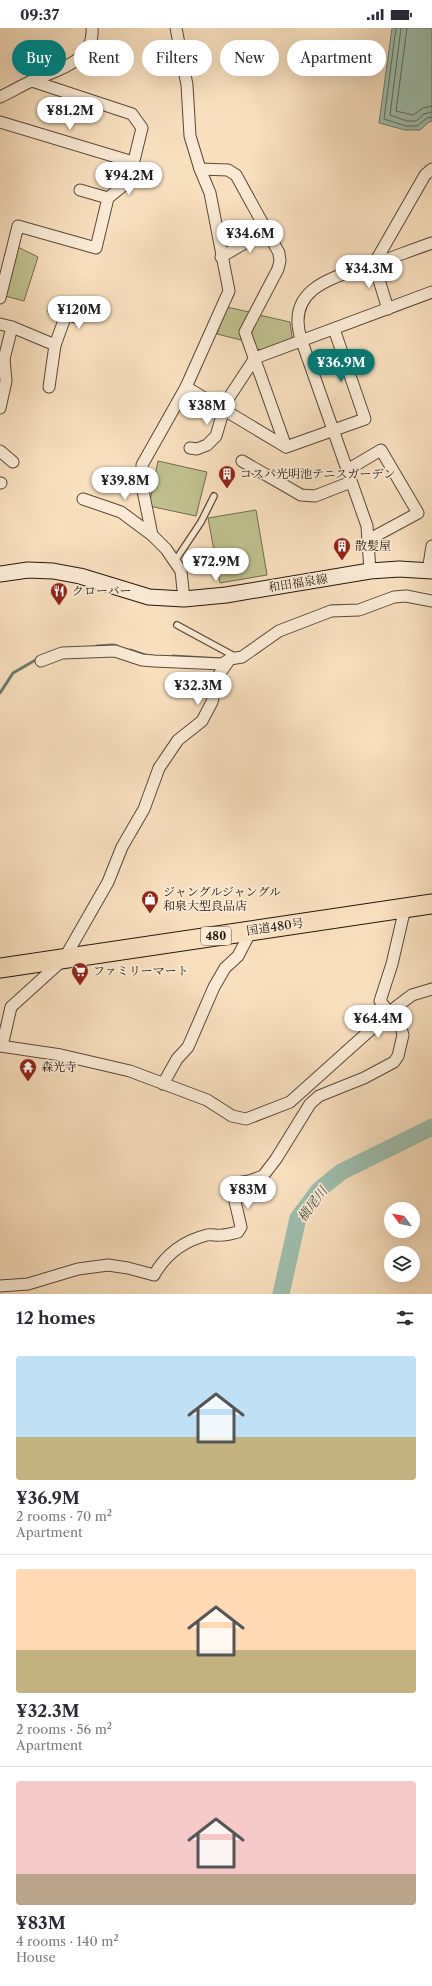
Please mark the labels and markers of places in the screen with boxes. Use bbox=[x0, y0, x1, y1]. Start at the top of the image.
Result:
pin: ¥81.2M bbox=[37, 97, 103, 131]
pin: ¥94.2M bbox=[96, 162, 162, 196]
pin: ¥34.6M bbox=[217, 220, 283, 254]
pin: ¥34.3M bbox=[336, 255, 402, 289]
pin: ¥120M bbox=[51, 296, 107, 330]
pin: ¥36.9M bbox=[308, 349, 374, 383]
pin: ¥38M bbox=[183, 392, 231, 426]
building icon: コスパ光明池テニスガーデン bbox=[217, 464, 237, 489]
place label: コスパ光明池テニスガーデン bbox=[240, 466, 395, 481]
pin: ¥39.8M bbox=[92, 467, 158, 501]
building icon: 散髪屋 bbox=[332, 536, 352, 561]
place label: 散髪屋 bbox=[355, 538, 391, 553]
pin: ¥72.9M bbox=[183, 548, 249, 582]
restaurant icon: クローバー bbox=[49, 581, 69, 606]
place label: クローバー bbox=[72, 583, 131, 598]
pin: ¥32.3M bbox=[165, 672, 231, 706]
place label: ジャングルジャングル 和泉大型良品店 bbox=[163, 884, 281, 913]
shop icon: ジャングルジャングル 和泉大型良品店 bbox=[140, 889, 160, 914]
supermarket icon: ファミリーマート bbox=[70, 961, 90, 986]
place label: ファミリーマート bbox=[93, 963, 189, 978]
pin: ¥64.4M bbox=[345, 1005, 411, 1039]
temple icon: 森光寺 bbox=[18, 1057, 38, 1082]
place label: 森光寺 bbox=[41, 1059, 77, 1074]
pin: ¥83M bbox=[224, 1176, 272, 1210]

